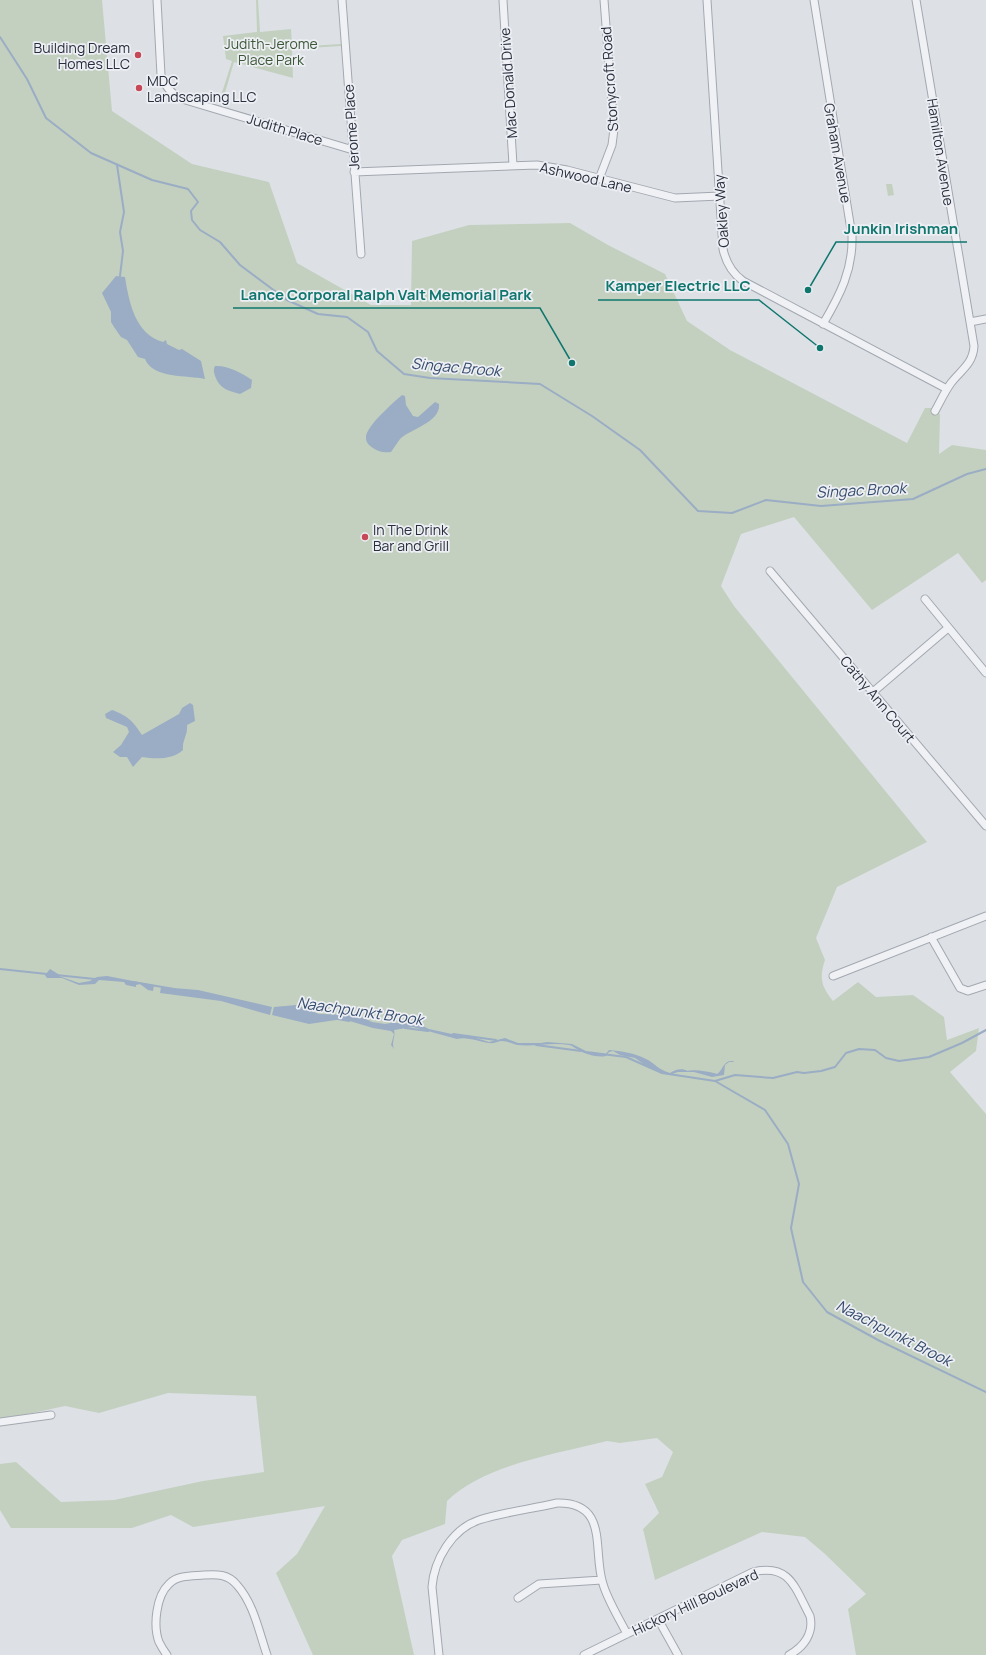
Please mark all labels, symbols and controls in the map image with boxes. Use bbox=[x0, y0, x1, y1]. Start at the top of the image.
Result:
street label: Stonycroft Road bbox=[596, 26, 622, 132]
street label: Mac Donald Drive bbox=[495, 27, 521, 139]
park label: Judith-Jerome Place Park bbox=[224, 34, 318, 69]
place label: Building Dream Homes LLC bbox=[34, 38, 130, 73]
marker: Building Dream Homes LLC bbox=[133, 50, 143, 60]
place label: MDC Landscaping LLC bbox=[147, 71, 257, 106]
marker: MDC Landscaping LLC bbox=[134, 83, 144, 93]
street label: Jerome Place bbox=[339, 83, 363, 171]
street label: Hamilton Avenue bbox=[923, 97, 959, 207]
street label: Graham Avenue bbox=[820, 102, 856, 204]
street label: Judith Place bbox=[245, 108, 325, 150]
street label: Ashwood Lane bbox=[538, 157, 634, 197]
street label: Oakley Way bbox=[709, 173, 733, 248]
callout: Junkin Irishman bbox=[836, 215, 967, 242]
text: Junkin Irishman bbox=[844, 218, 958, 239]
callout: Kamper Electric LLC bbox=[598, 273, 759, 300]
text: Kamper Electric LLC bbox=[605, 275, 751, 296]
callout: Lance Corporal Ralph Valt Memorial Park bbox=[233, 281, 540, 308]
text: Lance Corporal Ralph Valt Memorial Park bbox=[241, 284, 532, 305]
water label: Singac Brook bbox=[410, 353, 504, 382]
water label: Singac Brook bbox=[816, 477, 909, 503]
place label: In The Drink Bar and Grill bbox=[373, 520, 449, 555]
marker: In The Drink Bar and Grill bbox=[360, 532, 370, 542]
street label: Cathy Ann Court bbox=[836, 652, 920, 747]
water label: Naachpunkt Brook bbox=[296, 992, 427, 1031]
water label: Naachpunkt Brook bbox=[833, 1295, 958, 1372]
street label: Hickory Hill Boulevard bbox=[629, 1564, 761, 1640]

